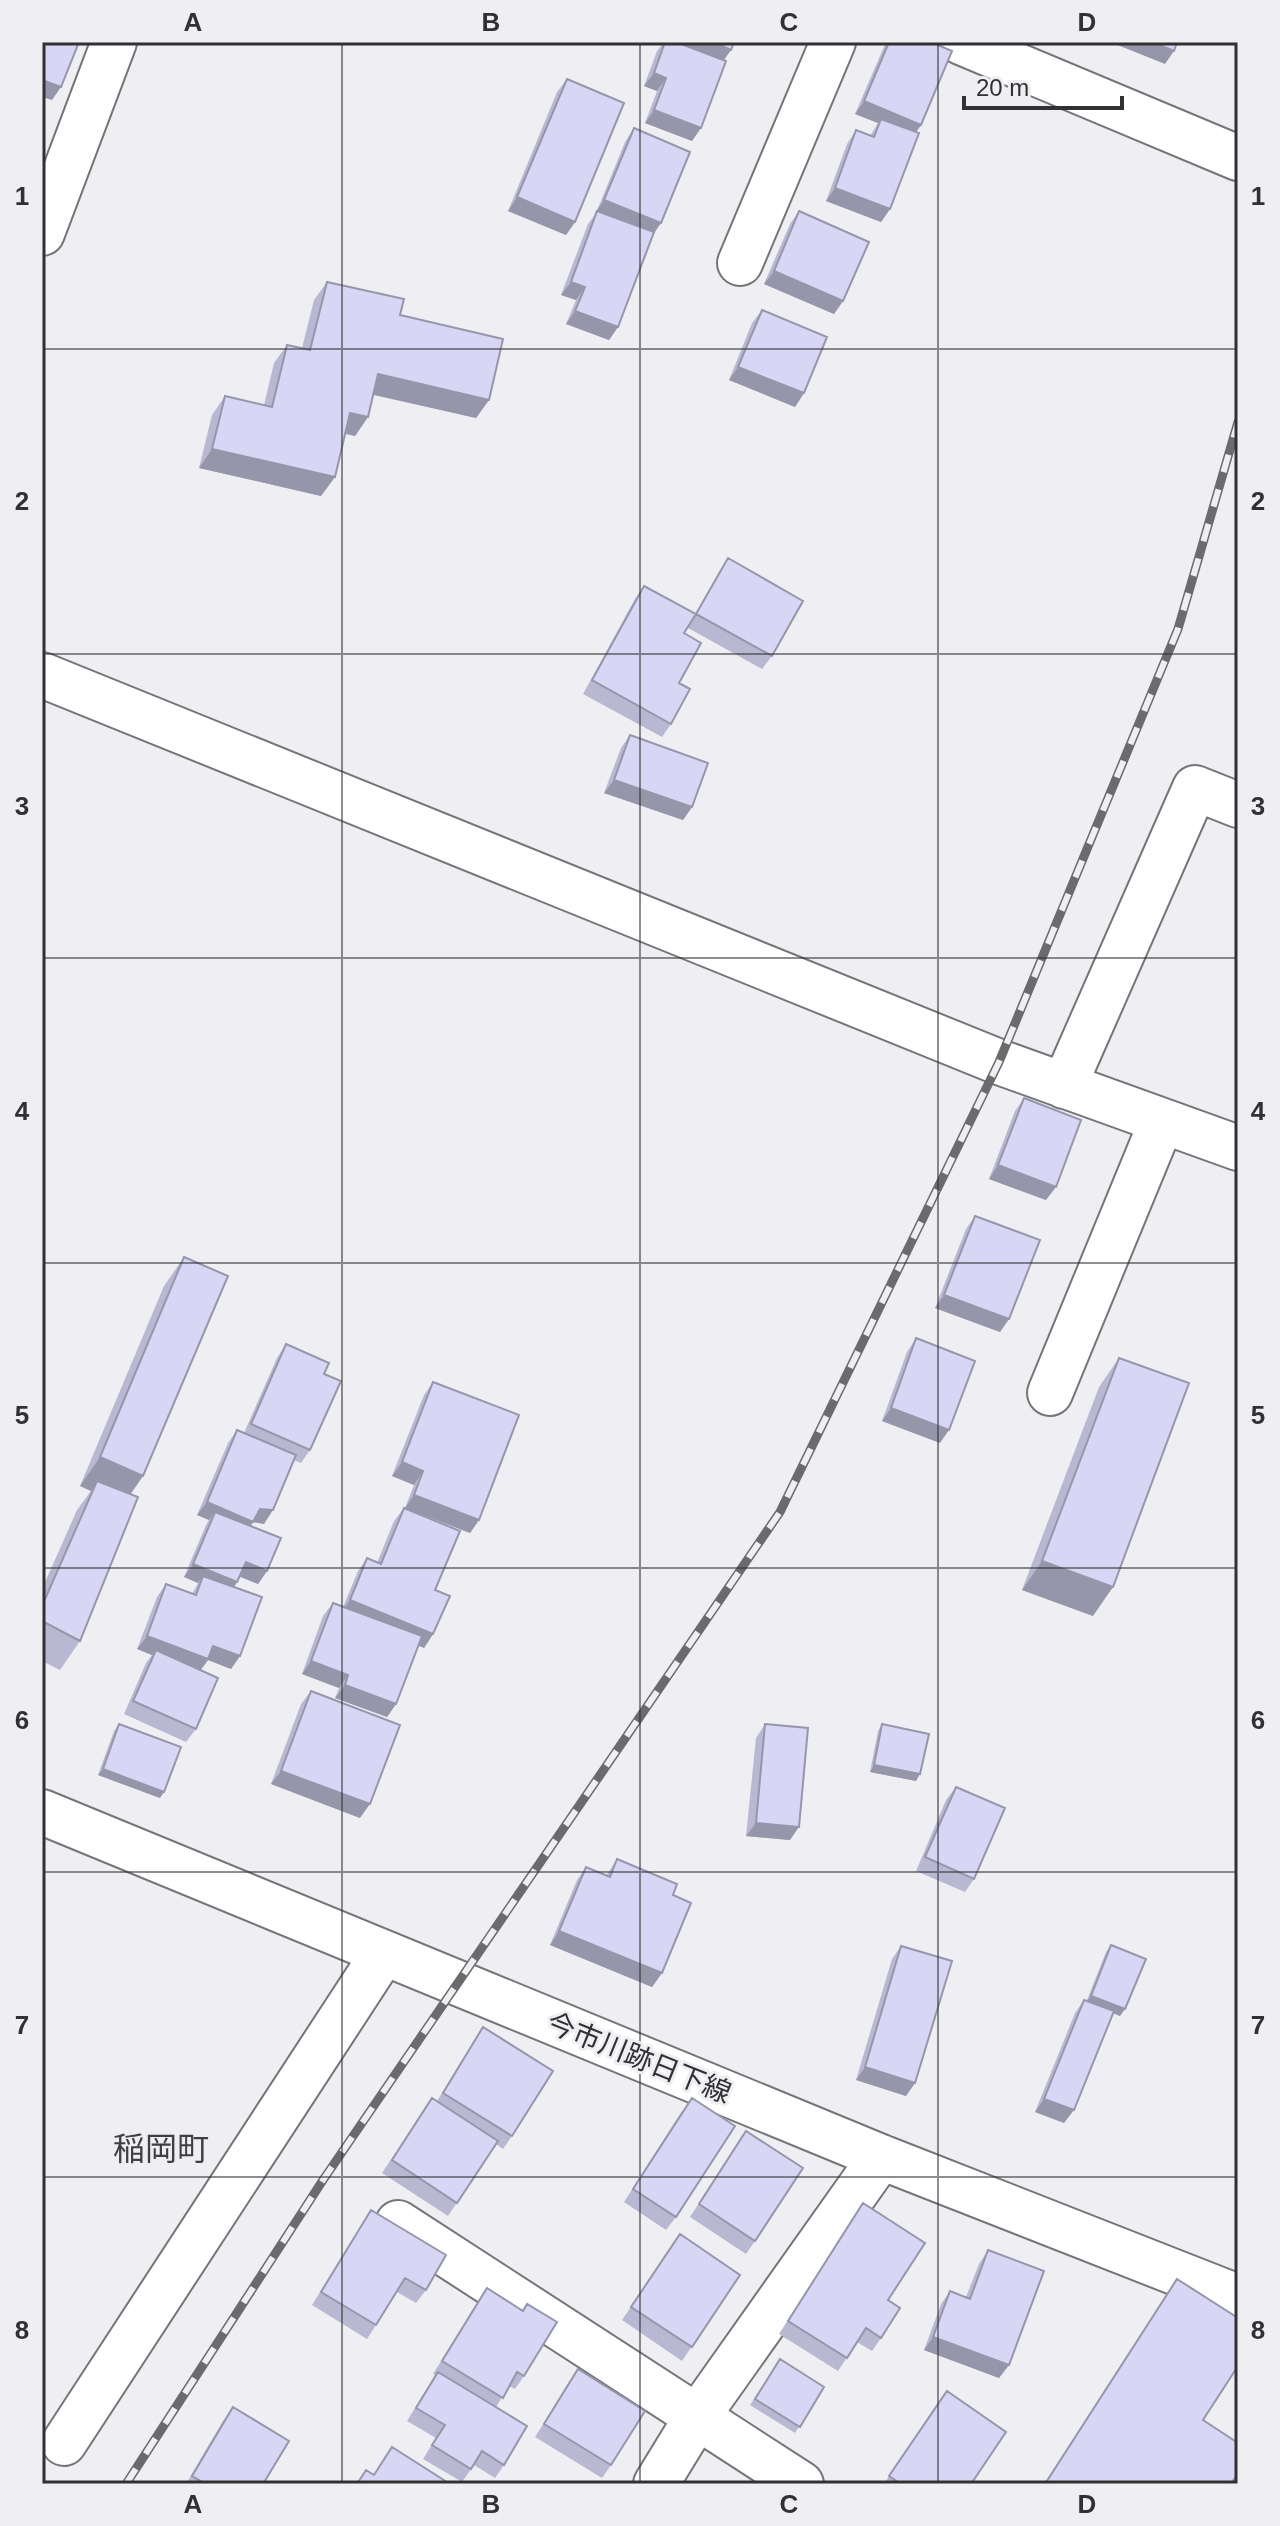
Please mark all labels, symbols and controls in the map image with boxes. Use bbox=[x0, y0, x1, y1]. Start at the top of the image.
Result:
text: A bbox=[184, 7, 203, 37]
text: B bbox=[482, 7, 500, 37]
text: C bbox=[780, 7, 799, 37]
text: D bbox=[1078, 7, 1096, 37]
scale bar bbox=[964, 60, 1122, 110]
text: 20 m bbox=[976, 74, 1029, 101]
text: 1 bbox=[15, 181, 29, 211]
text: 1 bbox=[1251, 181, 1265, 211]
text: 2 bbox=[15, 486, 29, 516]
text: 2 bbox=[1251, 486, 1265, 516]
text: 3 bbox=[15, 791, 29, 821]
text: 3 bbox=[1251, 791, 1265, 821]
text: 4 bbox=[15, 1096, 30, 1126]
text: 4 bbox=[1251, 1096, 1266, 1126]
text: 5 bbox=[15, 1400, 29, 1430]
text: 5 bbox=[1251, 1400, 1265, 1430]
text: 6 bbox=[15, 1705, 29, 1735]
text: 6 bbox=[1251, 1705, 1265, 1735]
street label: 今市川跡日下線 bbox=[542, 2007, 736, 2109]
text: 7 bbox=[15, 2010, 29, 2040]
text: 7 bbox=[1251, 2010, 1265, 2040]
district label: 稲岡町 bbox=[113, 2131, 209, 2167]
text: 8 bbox=[15, 2315, 29, 2345]
text: 8 bbox=[1251, 2315, 1265, 2345]
text: A bbox=[184, 2489, 203, 2519]
text: B bbox=[482, 2489, 500, 2519]
text: C bbox=[780, 2489, 799, 2519]
text: D bbox=[1078, 2489, 1096, 2519]

